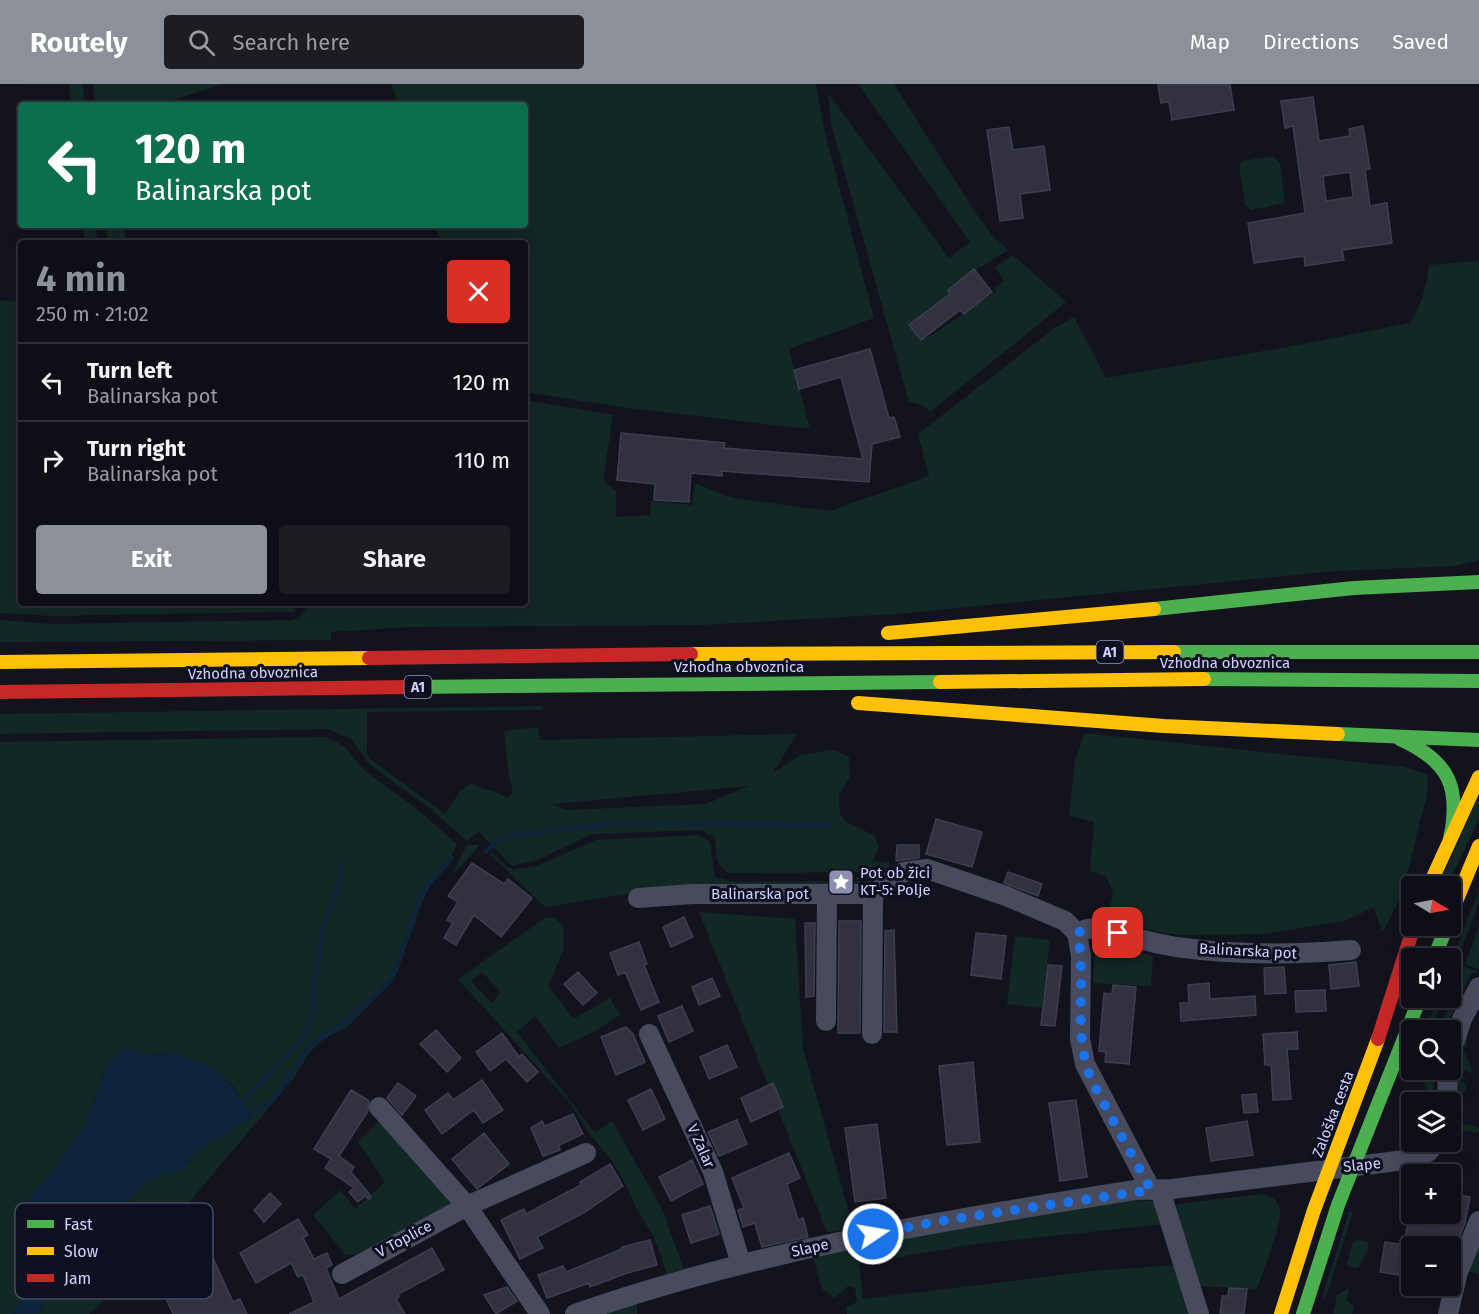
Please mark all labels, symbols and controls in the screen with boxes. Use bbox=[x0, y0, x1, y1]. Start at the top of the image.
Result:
search box bbox=[164, 15, 584, 69]
text: Routely bbox=[30, 26, 128, 59]
icon: search bbox=[185, 26, 218, 59]
text: Search here bbox=[233, 29, 350, 56]
text: Map bbox=[1190, 29, 1230, 55]
text: Directions bbox=[1263, 29, 1359, 55]
text: Saved bbox=[1392, 29, 1449, 55]
text: 120 m bbox=[135, 124, 246, 174]
icon: left bbox=[36, 126, 114, 204]
text: Balinarska pot bbox=[135, 175, 311, 207]
text: 4 min bbox=[36, 257, 126, 301]
button: close bbox=[447, 260, 510, 323]
text: 250 m · 21:02 bbox=[36, 302, 149, 326]
text: Turn left bbox=[87, 357, 172, 384]
icon: left bbox=[36, 366, 69, 399]
text: 120 m bbox=[453, 369, 510, 396]
text: Balinarska pot bbox=[87, 384, 218, 408]
text: Turn right bbox=[87, 435, 186, 462]
icon: right bbox=[36, 444, 69, 477]
text: 110 m bbox=[454, 447, 510, 474]
text: Balinarska pot bbox=[87, 462, 218, 486]
button: Exit bbox=[36, 525, 267, 594]
button: Share bbox=[279, 525, 510, 594]
road number: A1 bbox=[1096, 641, 1124, 663]
street label: Vzhodna obvoznica bbox=[1160, 654, 1290, 672]
street label: Vzhodna obvoznica bbox=[674, 658, 804, 676]
street label: Vzhodna obvoznica bbox=[188, 663, 318, 683]
road number: A1 bbox=[404, 676, 432, 698]
place label: Pot ob žici KT-5: Polje bbox=[860, 864, 931, 899]
place icon: Pot ob žici KT-5: Polje bbox=[826, 867, 856, 897]
north arrow bbox=[1401, 876, 1461, 936]
map controls bbox=[1401, 876, 1461, 1296]
street label: Balinarska pot bbox=[711, 885, 810, 903]
pin bbox=[1092, 907, 1143, 958]
icon: arrive bbox=[1101, 916, 1134, 949]
street label: Balinarska pot bbox=[1199, 939, 1298, 963]
button: sound bbox=[1401, 948, 1461, 1008]
button: search bbox=[1401, 1020, 1461, 1080]
street label: Zaloška cesta bbox=[1308, 1068, 1358, 1160]
button: layers bbox=[1401, 1092, 1461, 1152]
street label: V Zalar bbox=[683, 1121, 719, 1171]
street label: Slape bbox=[1342, 1154, 1382, 1176]
button: + bbox=[1401, 1164, 1461, 1224]
position arrow bbox=[841, 1202, 905, 1266]
legend bbox=[15, 1203, 213, 1299]
text: Fast bbox=[64, 1215, 93, 1234]
street label: V Toplice bbox=[373, 1217, 435, 1261]
street label: Slape bbox=[790, 1235, 830, 1261]
button: − bbox=[1401, 1236, 1461, 1296]
text: Slow bbox=[64, 1242, 99, 1261]
text: Jam bbox=[64, 1269, 91, 1288]

